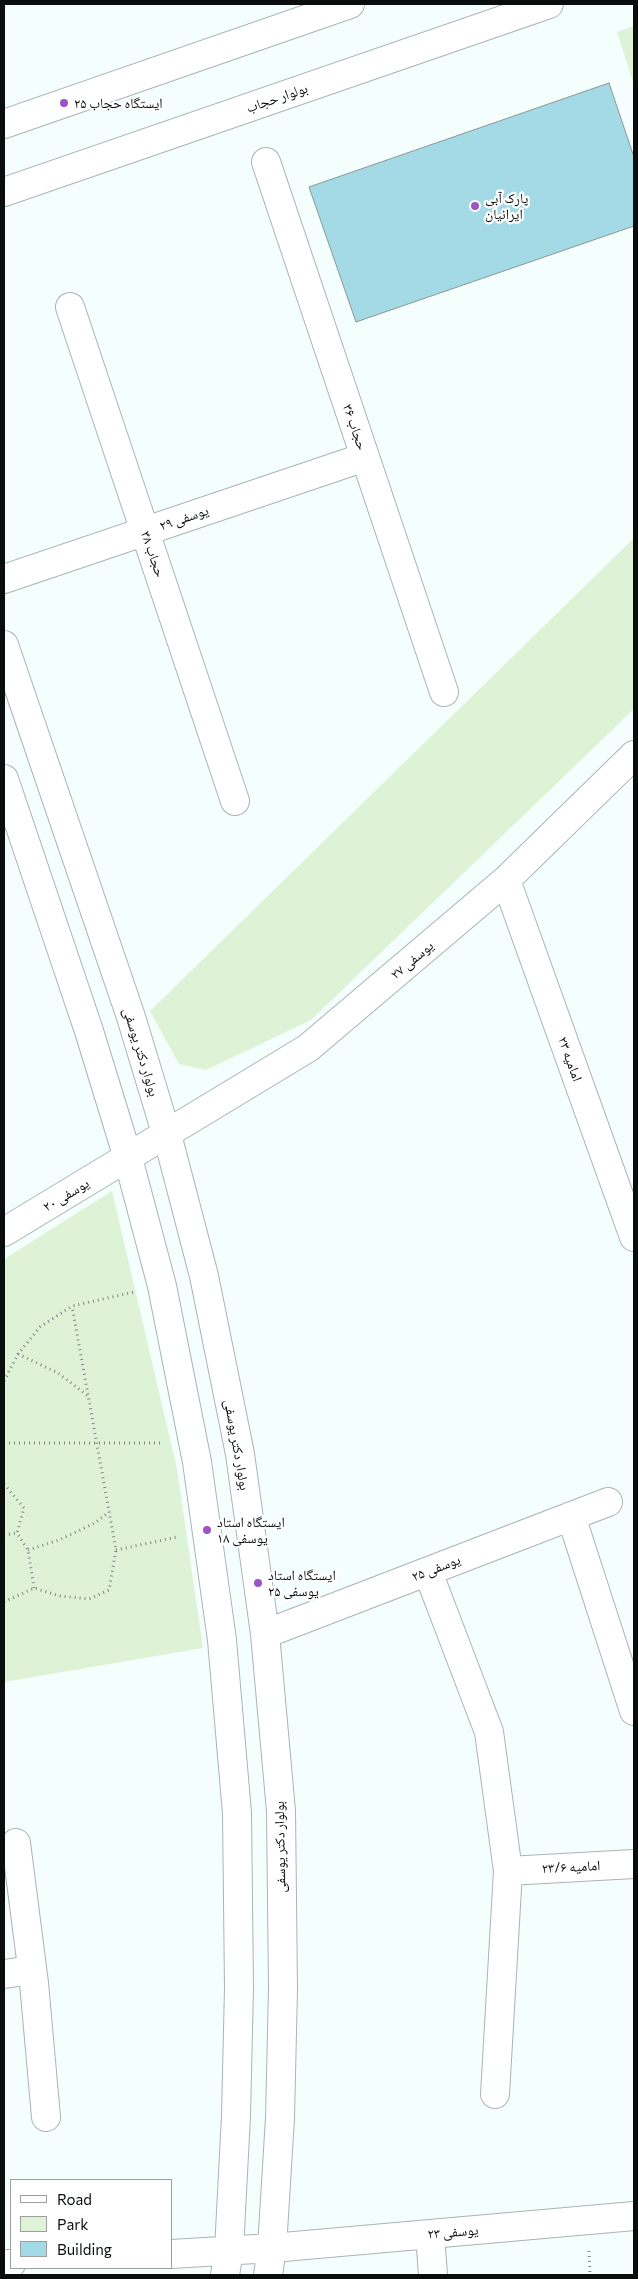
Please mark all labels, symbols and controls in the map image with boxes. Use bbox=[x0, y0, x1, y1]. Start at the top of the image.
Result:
street label: بولوار حجاب bbox=[244, 80, 310, 116]
place label: ایستگاه حجاب ۲۵ bbox=[74, 95, 163, 111]
marker: ایستگاه حجاب ۲۵ bbox=[58, 97, 70, 109]
place label: پارک آبی ایرانیان bbox=[485, 190, 528, 222]
marker: پارک آبی ایرانیان bbox=[469, 200, 481, 212]
street label: حجاب ۳۶ bbox=[339, 402, 371, 452]
street label: یوسفی ۲۹ bbox=[157, 502, 211, 534]
street label: حجاب ۳۸ bbox=[137, 529, 169, 579]
street label: یوسفی ۲۷ bbox=[387, 937, 437, 983]
street label: بولوار دکتر یوسفی bbox=[120, 1006, 162, 1098]
street label: امامیه ۲۳ bbox=[554, 1034, 586, 1084]
street label: یوسفی ۲۰ bbox=[40, 1175, 92, 1215]
street label: بولوار دکتر یوسفی bbox=[221, 1398, 253, 1492]
place label: ایستگاه استاد یوسفی ۱۸ bbox=[217, 1514, 285, 1546]
marker: ایستگاه استاد یوسفی ۱۸ bbox=[201, 1524, 213, 1536]
street label: یوسفی ۲۵ bbox=[409, 1551, 463, 1585]
place label: ایستگاه استاد یوسفی ۲۵ bbox=[268, 1567, 336, 1600]
marker: ایستگاه استاد یوسفی ۲۵ bbox=[252, 1577, 264, 1589]
street label: بولوار دکتر یوسفی bbox=[271, 1801, 289, 1893]
street label: امامیه ۲۳/۶ bbox=[541, 1857, 601, 1877]
legend bbox=[10, 2179, 172, 2269]
text: Road bbox=[57, 2190, 92, 2208]
text: Park bbox=[57, 2215, 88, 2233]
street label: یوسفی ۲۳ bbox=[427, 2221, 479, 2243]
text: Building bbox=[57, 2240, 112, 2258]

